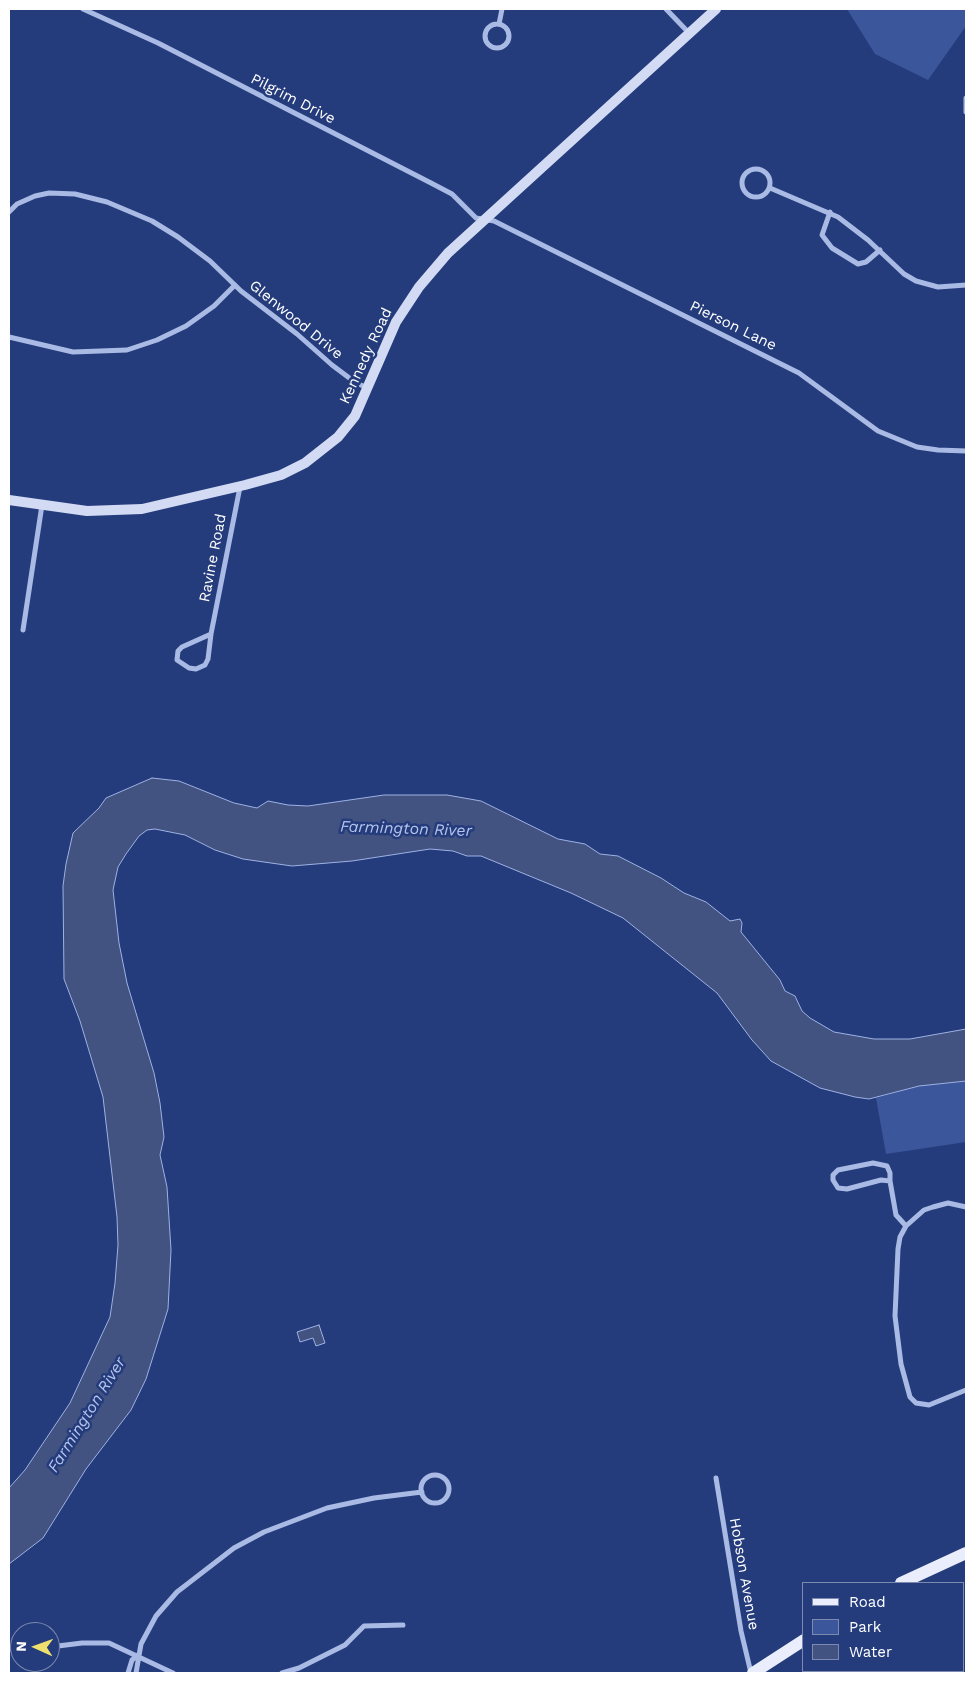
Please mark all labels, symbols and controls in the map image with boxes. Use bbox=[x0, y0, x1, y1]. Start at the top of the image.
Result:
street label: Pilgrim Drive bbox=[248, 70, 338, 128]
street label: Glenwood Drive bbox=[245, 277, 347, 363]
street label: Pierson Lane bbox=[687, 297, 779, 355]
street label: Kennedy Road bbox=[336, 305, 396, 407]
street label: Ravine Road bbox=[196, 512, 230, 604]
water label: Farmington River bbox=[340, 817, 472, 841]
water label: Farmington River bbox=[44, 1354, 130, 1476]
street label: Hobson Avenue bbox=[725, 1516, 763, 1632]
legend bbox=[802, 1582, 965, 1672]
text: Road bbox=[849, 1593, 886, 1611]
text: Park bbox=[849, 1618, 881, 1636]
north arrow bbox=[10, 1622, 60, 1672]
text: N bbox=[13, 1641, 29, 1652]
text: Water bbox=[849, 1643, 892, 1661]

